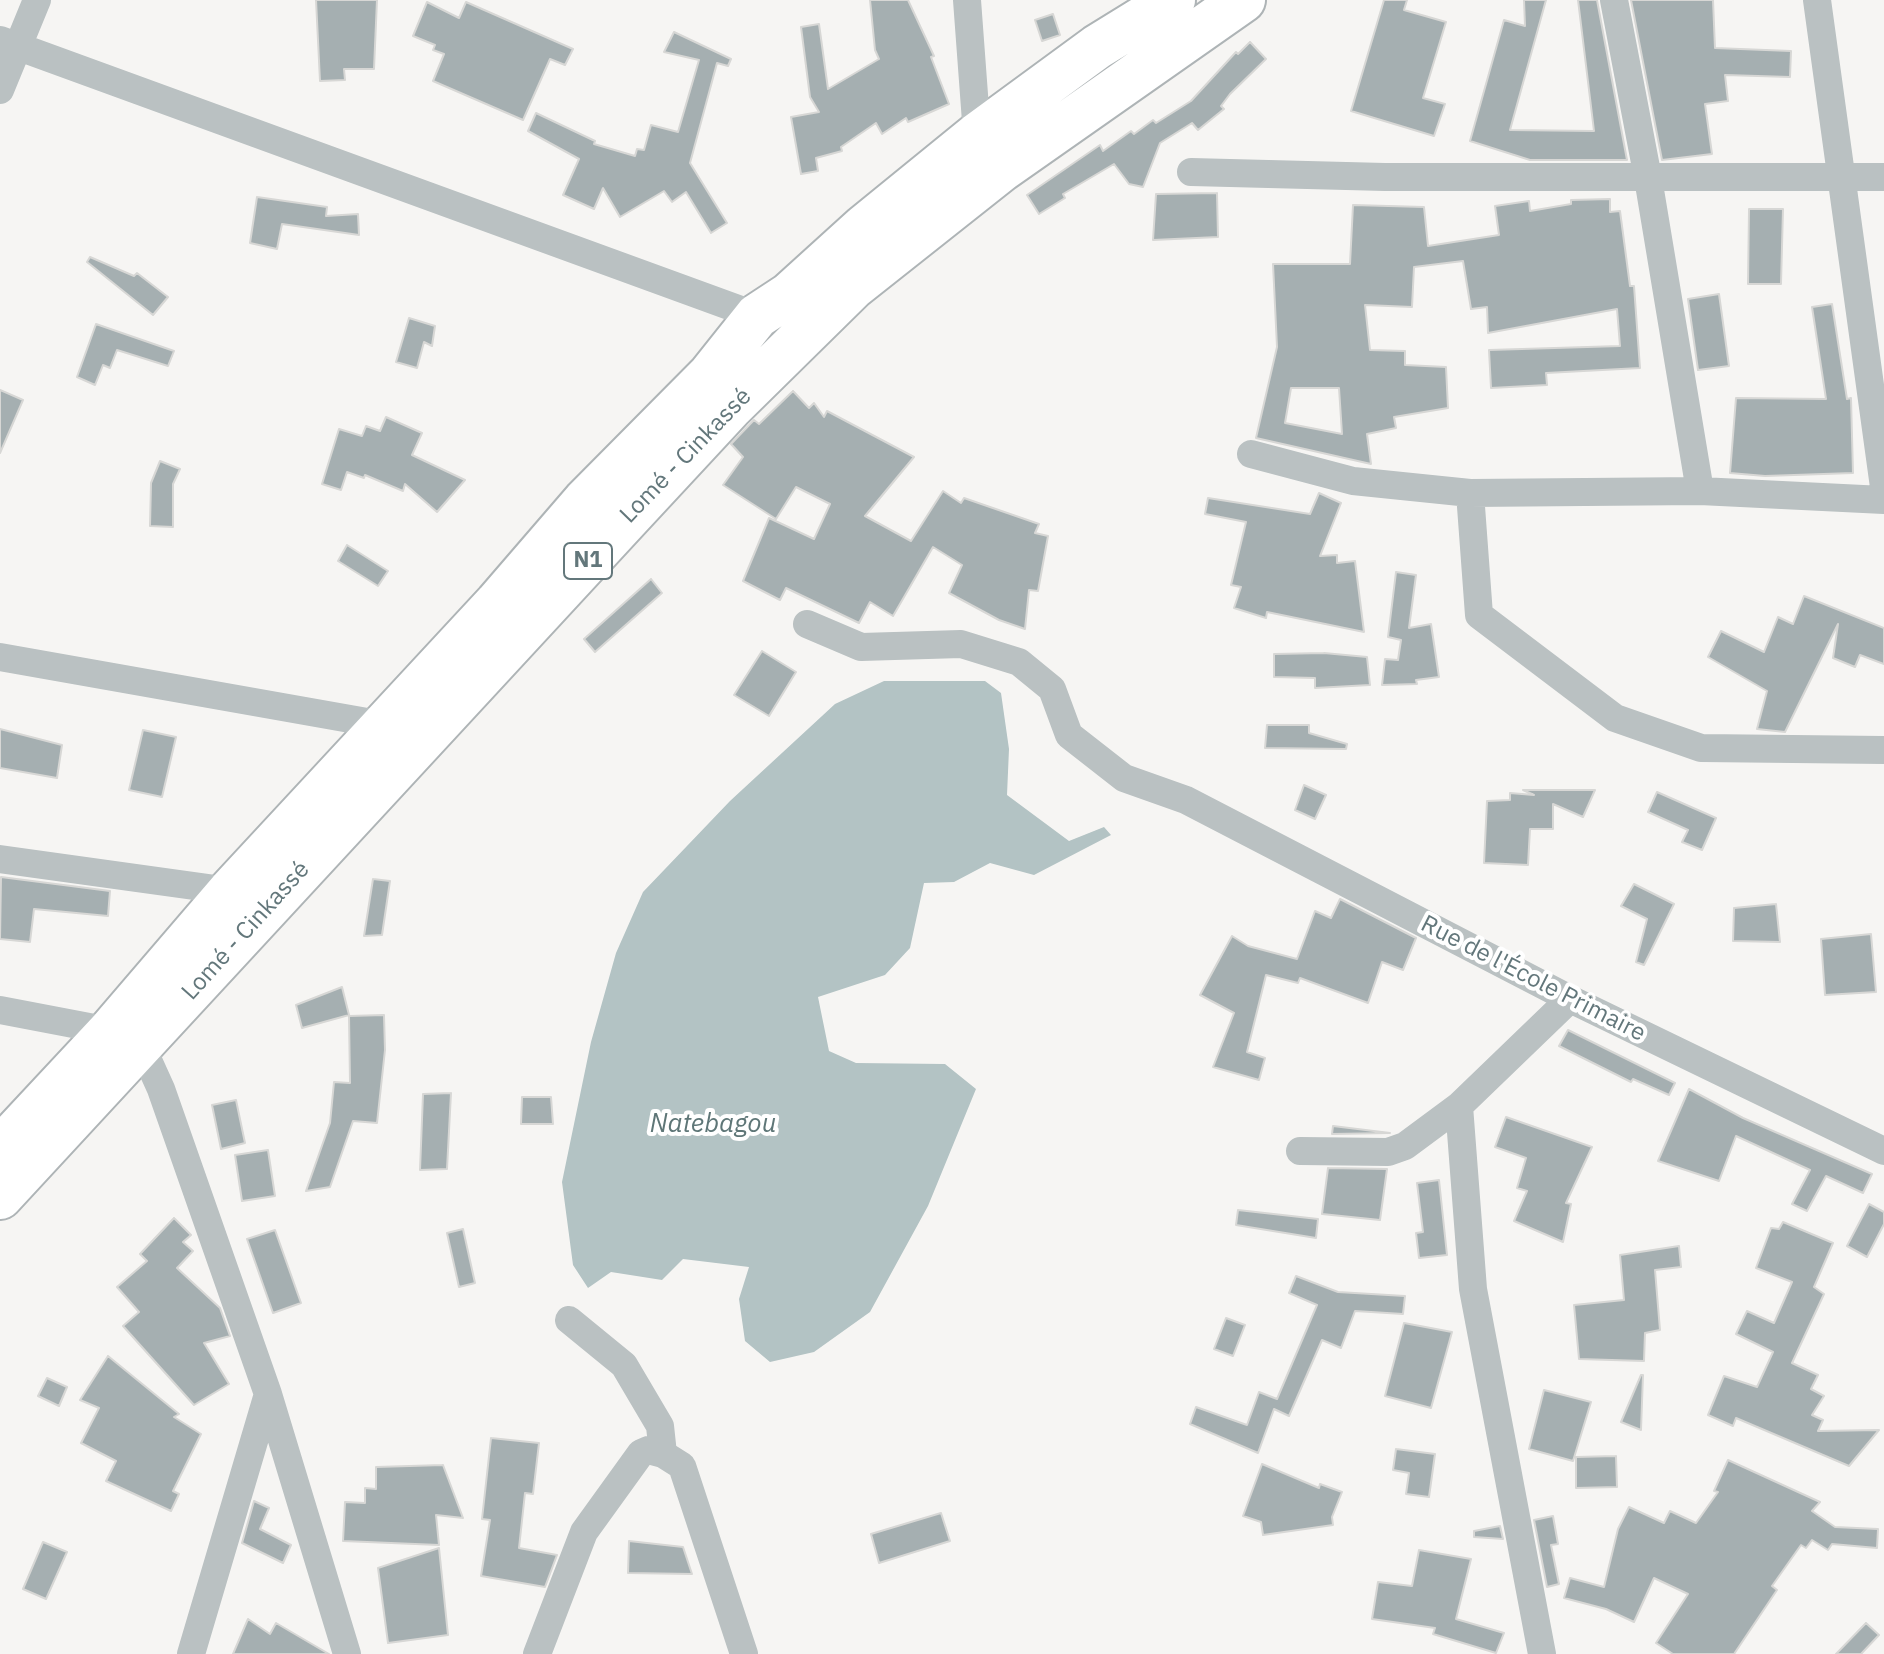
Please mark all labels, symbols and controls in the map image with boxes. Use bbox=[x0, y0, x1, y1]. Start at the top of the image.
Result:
street label: Lomé - Cinkassé bbox=[614, 382, 758, 530]
road number: N1 bbox=[564, 543, 612, 579]
street label: Lomé - Cinkassé bbox=[176, 856, 316, 1006]
street label: Rue de l'École Primaire bbox=[1416, 910, 1650, 1048]
water label: Natebagou bbox=[650, 1108, 776, 1140]

